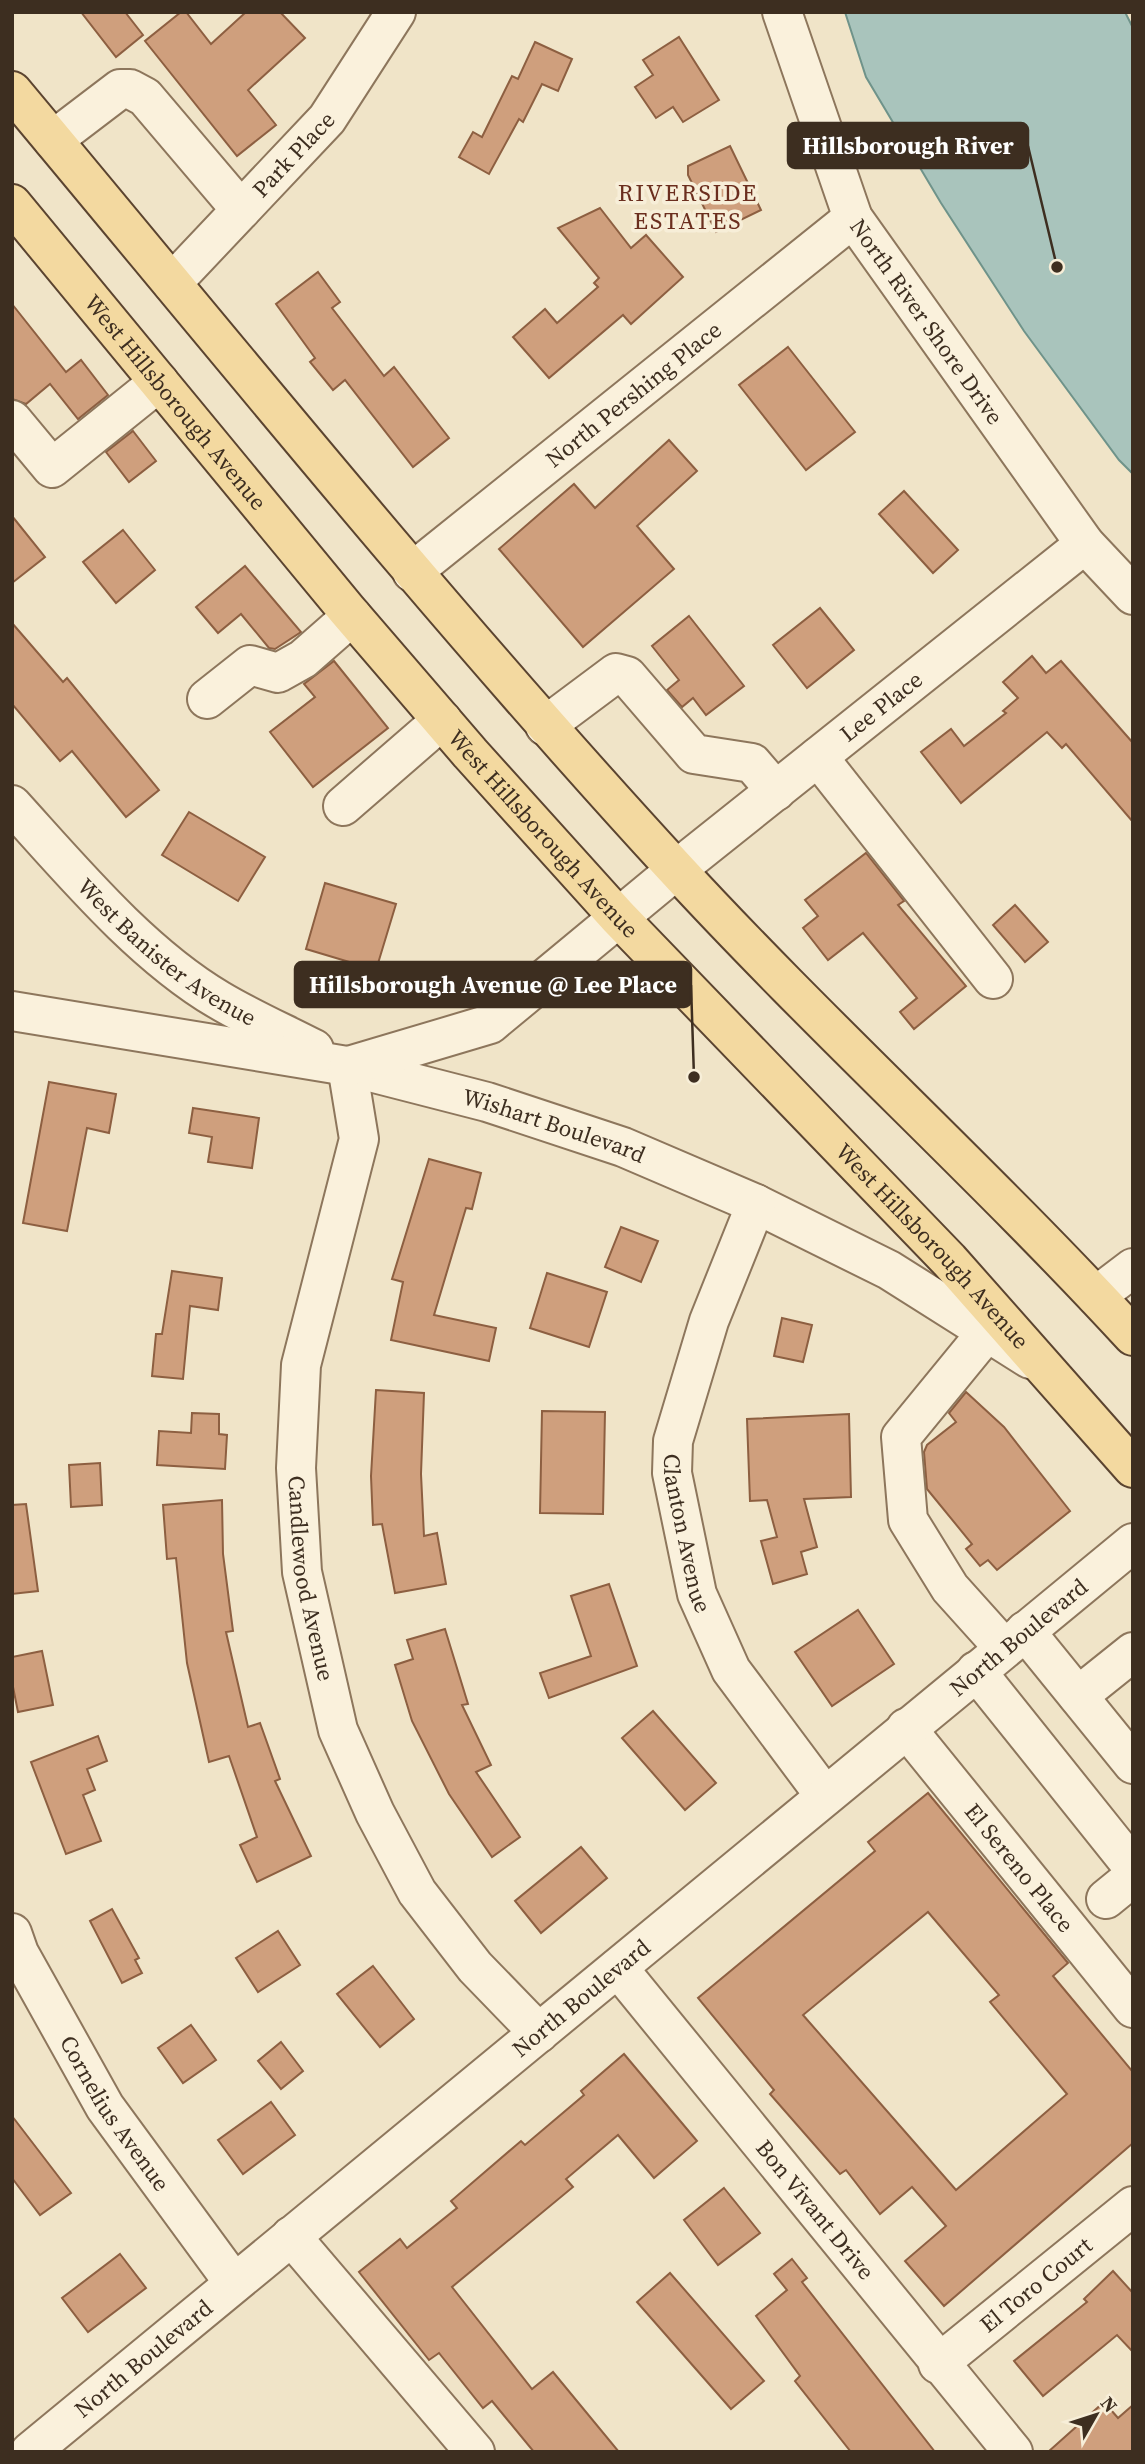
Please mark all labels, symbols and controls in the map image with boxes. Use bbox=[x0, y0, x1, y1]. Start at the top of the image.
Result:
street label: Park Place bbox=[245, 104, 342, 204]
callout: Hillsborough River bbox=[788, 123, 1028, 168]
text: Hillsborough River bbox=[802, 129, 1015, 162]
district label: RIVERSIDE ESTATES bbox=[618, 176, 758, 237]
street label: North River Shore Drive bbox=[842, 212, 1011, 431]
street label: West Hillsborough Avenue bbox=[77, 288, 274, 517]
street label: North Pershing Place bbox=[539, 314, 728, 475]
street label: Lee Place bbox=[833, 664, 929, 749]
street label: West Hillsborough Avenue bbox=[441, 722, 646, 945]
street label: West Banister Avenue bbox=[70, 871, 262, 1034]
callout: Hillsborough Avenue @ Lee Place bbox=[295, 962, 691, 1007]
text: Hillsborough Avenue @ Lee Place bbox=[309, 968, 677, 1001]
street label: Wishart Boulevard bbox=[459, 1080, 651, 1171]
street label: West Hillsborough Avenue bbox=[828, 1136, 1036, 1356]
street label: Clanton Avenue bbox=[656, 1453, 719, 1618]
street label: Candlewood Avenue bbox=[280, 1475, 342, 1684]
street label: North Boulevard bbox=[943, 1571, 1094, 1704]
street label: El Sereno Place bbox=[957, 1797, 1081, 1939]
street label: North Boulevard bbox=[505, 1931, 657, 2064]
street label: Cornelius Avenue bbox=[52, 2030, 177, 2198]
street label: Bon Vivant Drive bbox=[748, 2133, 882, 2286]
street label: El Toro Court bbox=[973, 2229, 1099, 2340]
street label: North Boulevard bbox=[68, 2292, 219, 2425]
north arrow bbox=[1061, 2380, 1131, 2450]
text: N bbox=[1095, 2391, 1124, 2418]

